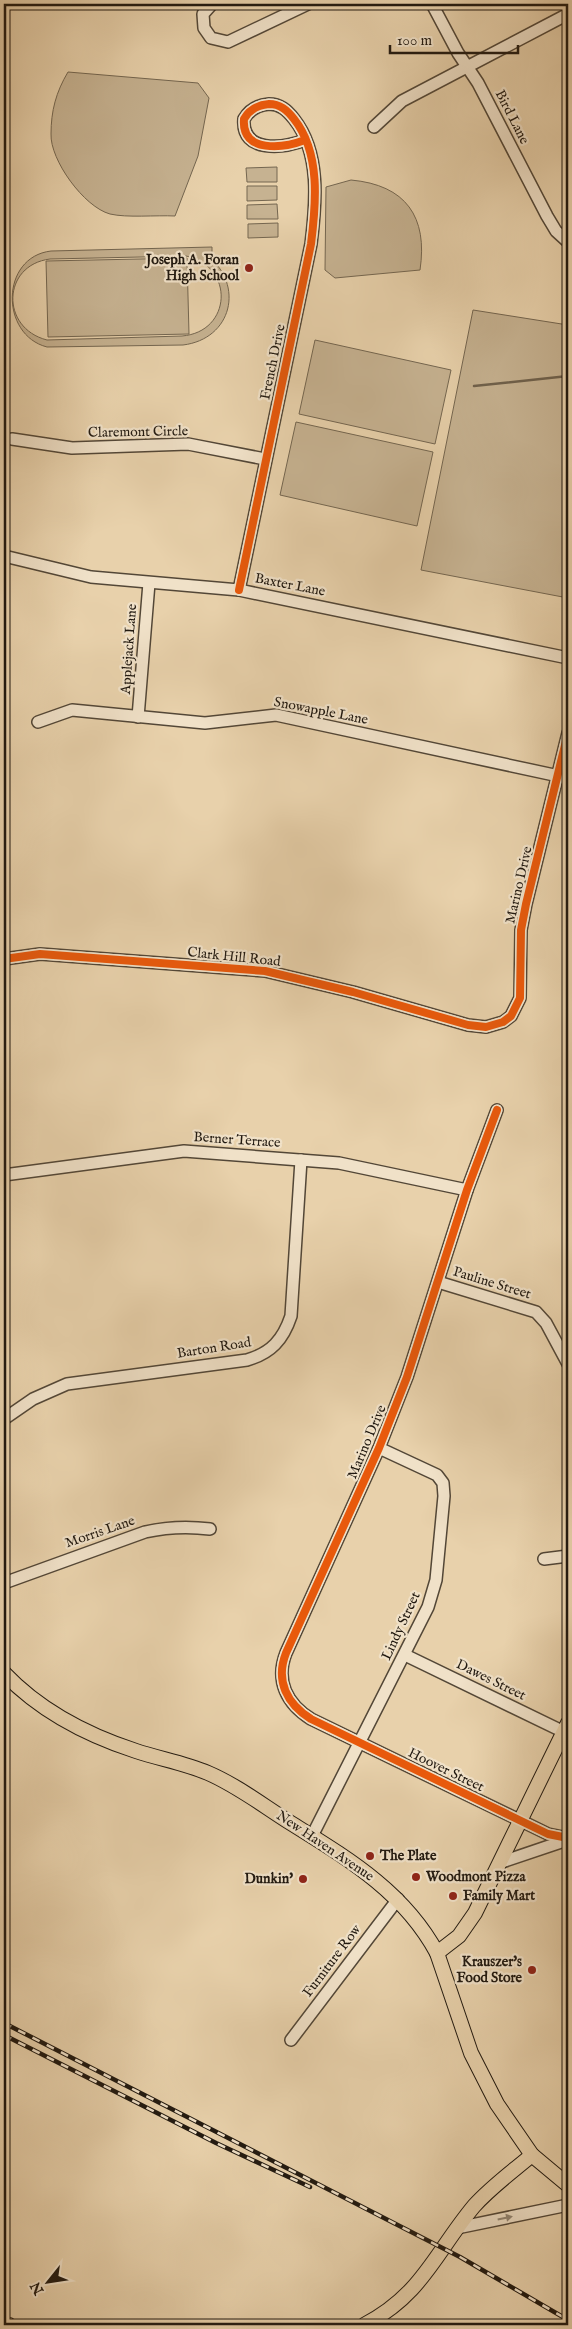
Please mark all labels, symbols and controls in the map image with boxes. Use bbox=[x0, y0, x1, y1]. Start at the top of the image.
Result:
scale bar bbox=[390, 22, 517, 54]
text: 100 m bbox=[397, 31, 433, 50]
street label: Bird Lane bbox=[491, 87, 534, 148]
place label: Joseph A. Foran High School bbox=[144, 251, 240, 285]
marker: Joseph A. Foran High School bbox=[243, 262, 255, 274]
street label: French Drive bbox=[256, 322, 290, 401]
street label: Claremont Circle bbox=[88, 422, 189, 442]
street label: Baxter Lane bbox=[253, 569, 327, 601]
street label: Applejack Lane bbox=[117, 603, 141, 696]
street label: Snowapple Lane bbox=[272, 693, 370, 729]
street label: Marino Drive bbox=[501, 844, 537, 925]
street label: Clark Hill Road bbox=[186, 943, 282, 971]
street label: Berner Terrace bbox=[193, 1128, 282, 1152]
street label: Pauline Street bbox=[451, 1263, 533, 1303]
street label: Barton Road bbox=[176, 1333, 253, 1363]
street label: Marino Drive bbox=[343, 1402, 391, 1482]
street label: Morris Lane bbox=[63, 1512, 138, 1552]
street label: Lindy Street bbox=[377, 1589, 425, 1663]
street label: Dawes Street bbox=[453, 1655, 529, 1705]
street label: Hoover Street bbox=[405, 1744, 487, 1796]
street label: New Haven Avenue bbox=[273, 1807, 378, 1886]
place label: The Plate bbox=[379, 1847, 437, 1865]
marker: The Plate bbox=[364, 1850, 376, 1862]
place label: Woodmont Pizza bbox=[425, 1868, 527, 1886]
place label: Dunkin' bbox=[245, 1870, 293, 1888]
marker: Woodmont Pizza bbox=[410, 1871, 422, 1883]
marker: Dunkin' bbox=[297, 1873, 309, 1885]
place label: Family Mart bbox=[463, 1887, 535, 1905]
marker: Family Mart bbox=[447, 1890, 459, 1902]
street label: Furniture Row bbox=[299, 1921, 366, 2001]
place label: Krauszer's Food Store bbox=[457, 1953, 523, 1987]
marker: Krauszer's Food Store bbox=[526, 1964, 538, 1976]
one-way arrow bbox=[498, 2214, 513, 2222]
north arrow bbox=[22, 2256, 72, 2306]
text: N bbox=[27, 2278, 49, 2299]

